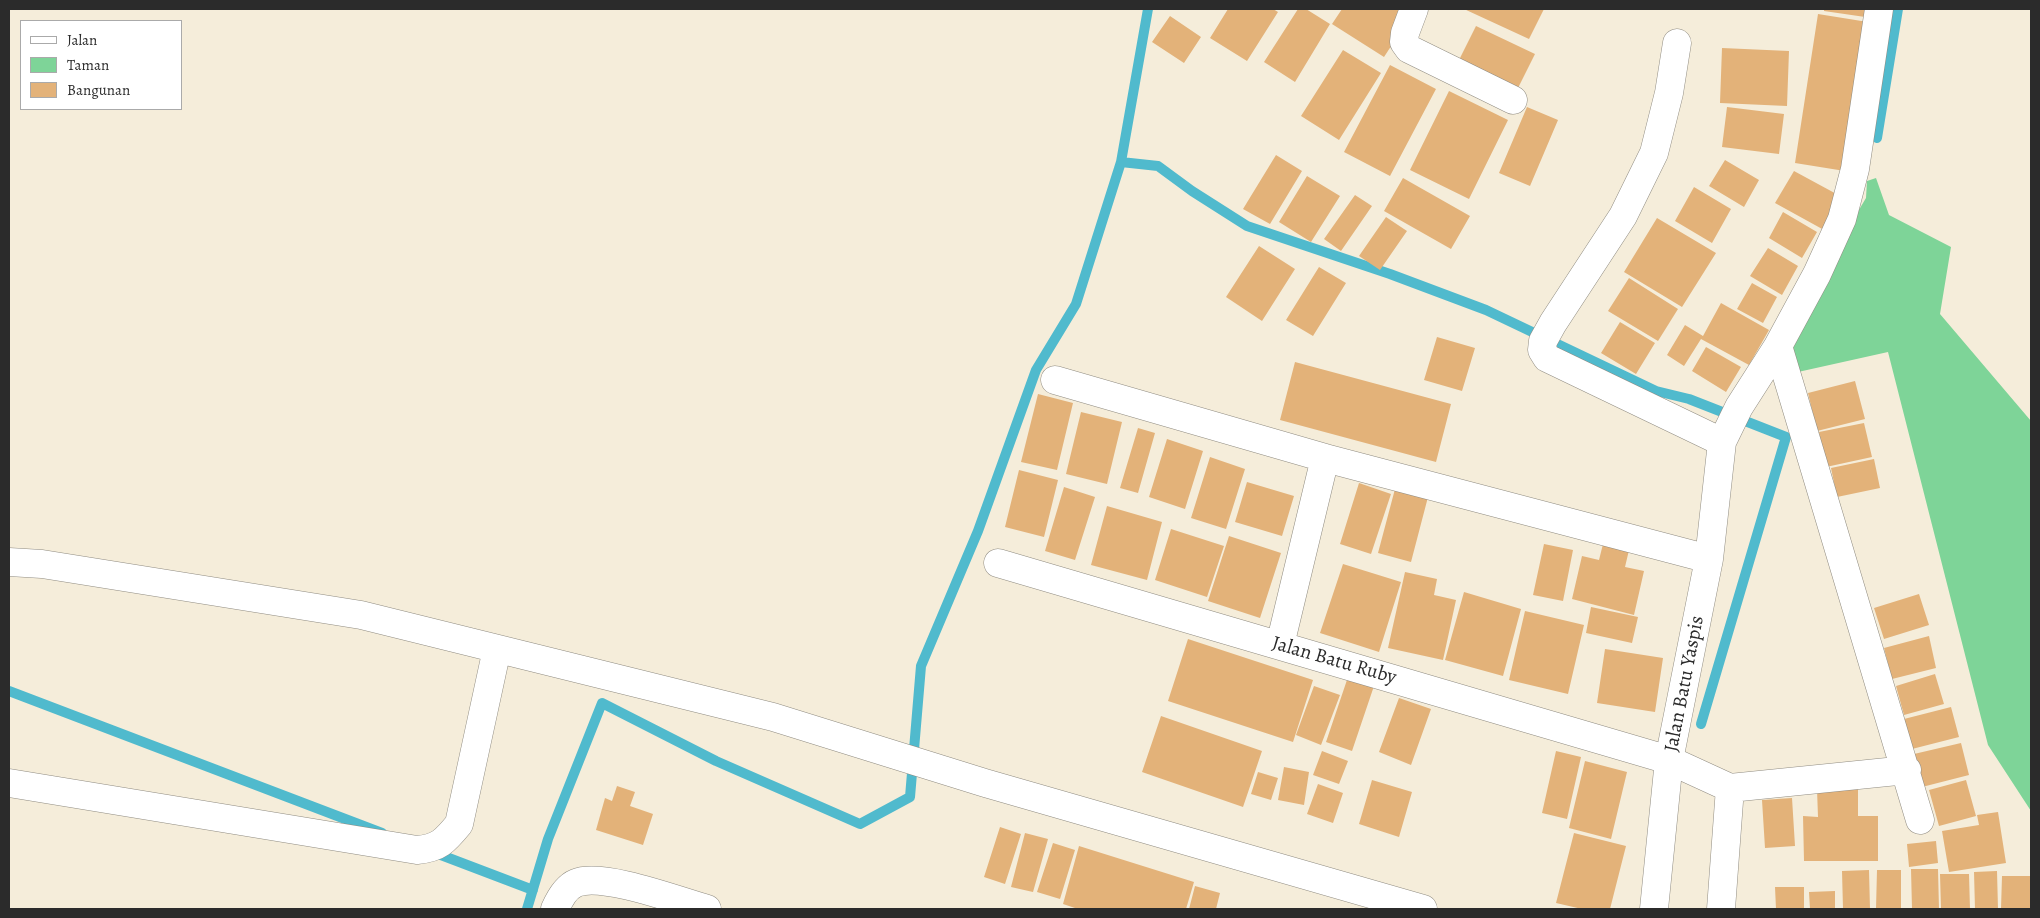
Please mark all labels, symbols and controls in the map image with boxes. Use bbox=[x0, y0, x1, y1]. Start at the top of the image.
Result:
legend bbox=[20, 20, 182, 110]
text: Jalan bbox=[67, 30, 97, 50]
text: Taman bbox=[67, 55, 109, 75]
text: Bangunan bbox=[67, 80, 130, 100]
street label: Jalan Batu Yaspis bbox=[1660, 614, 1710, 754]
street label: Jalan Batu Ruby bbox=[1269, 632, 1399, 690]

